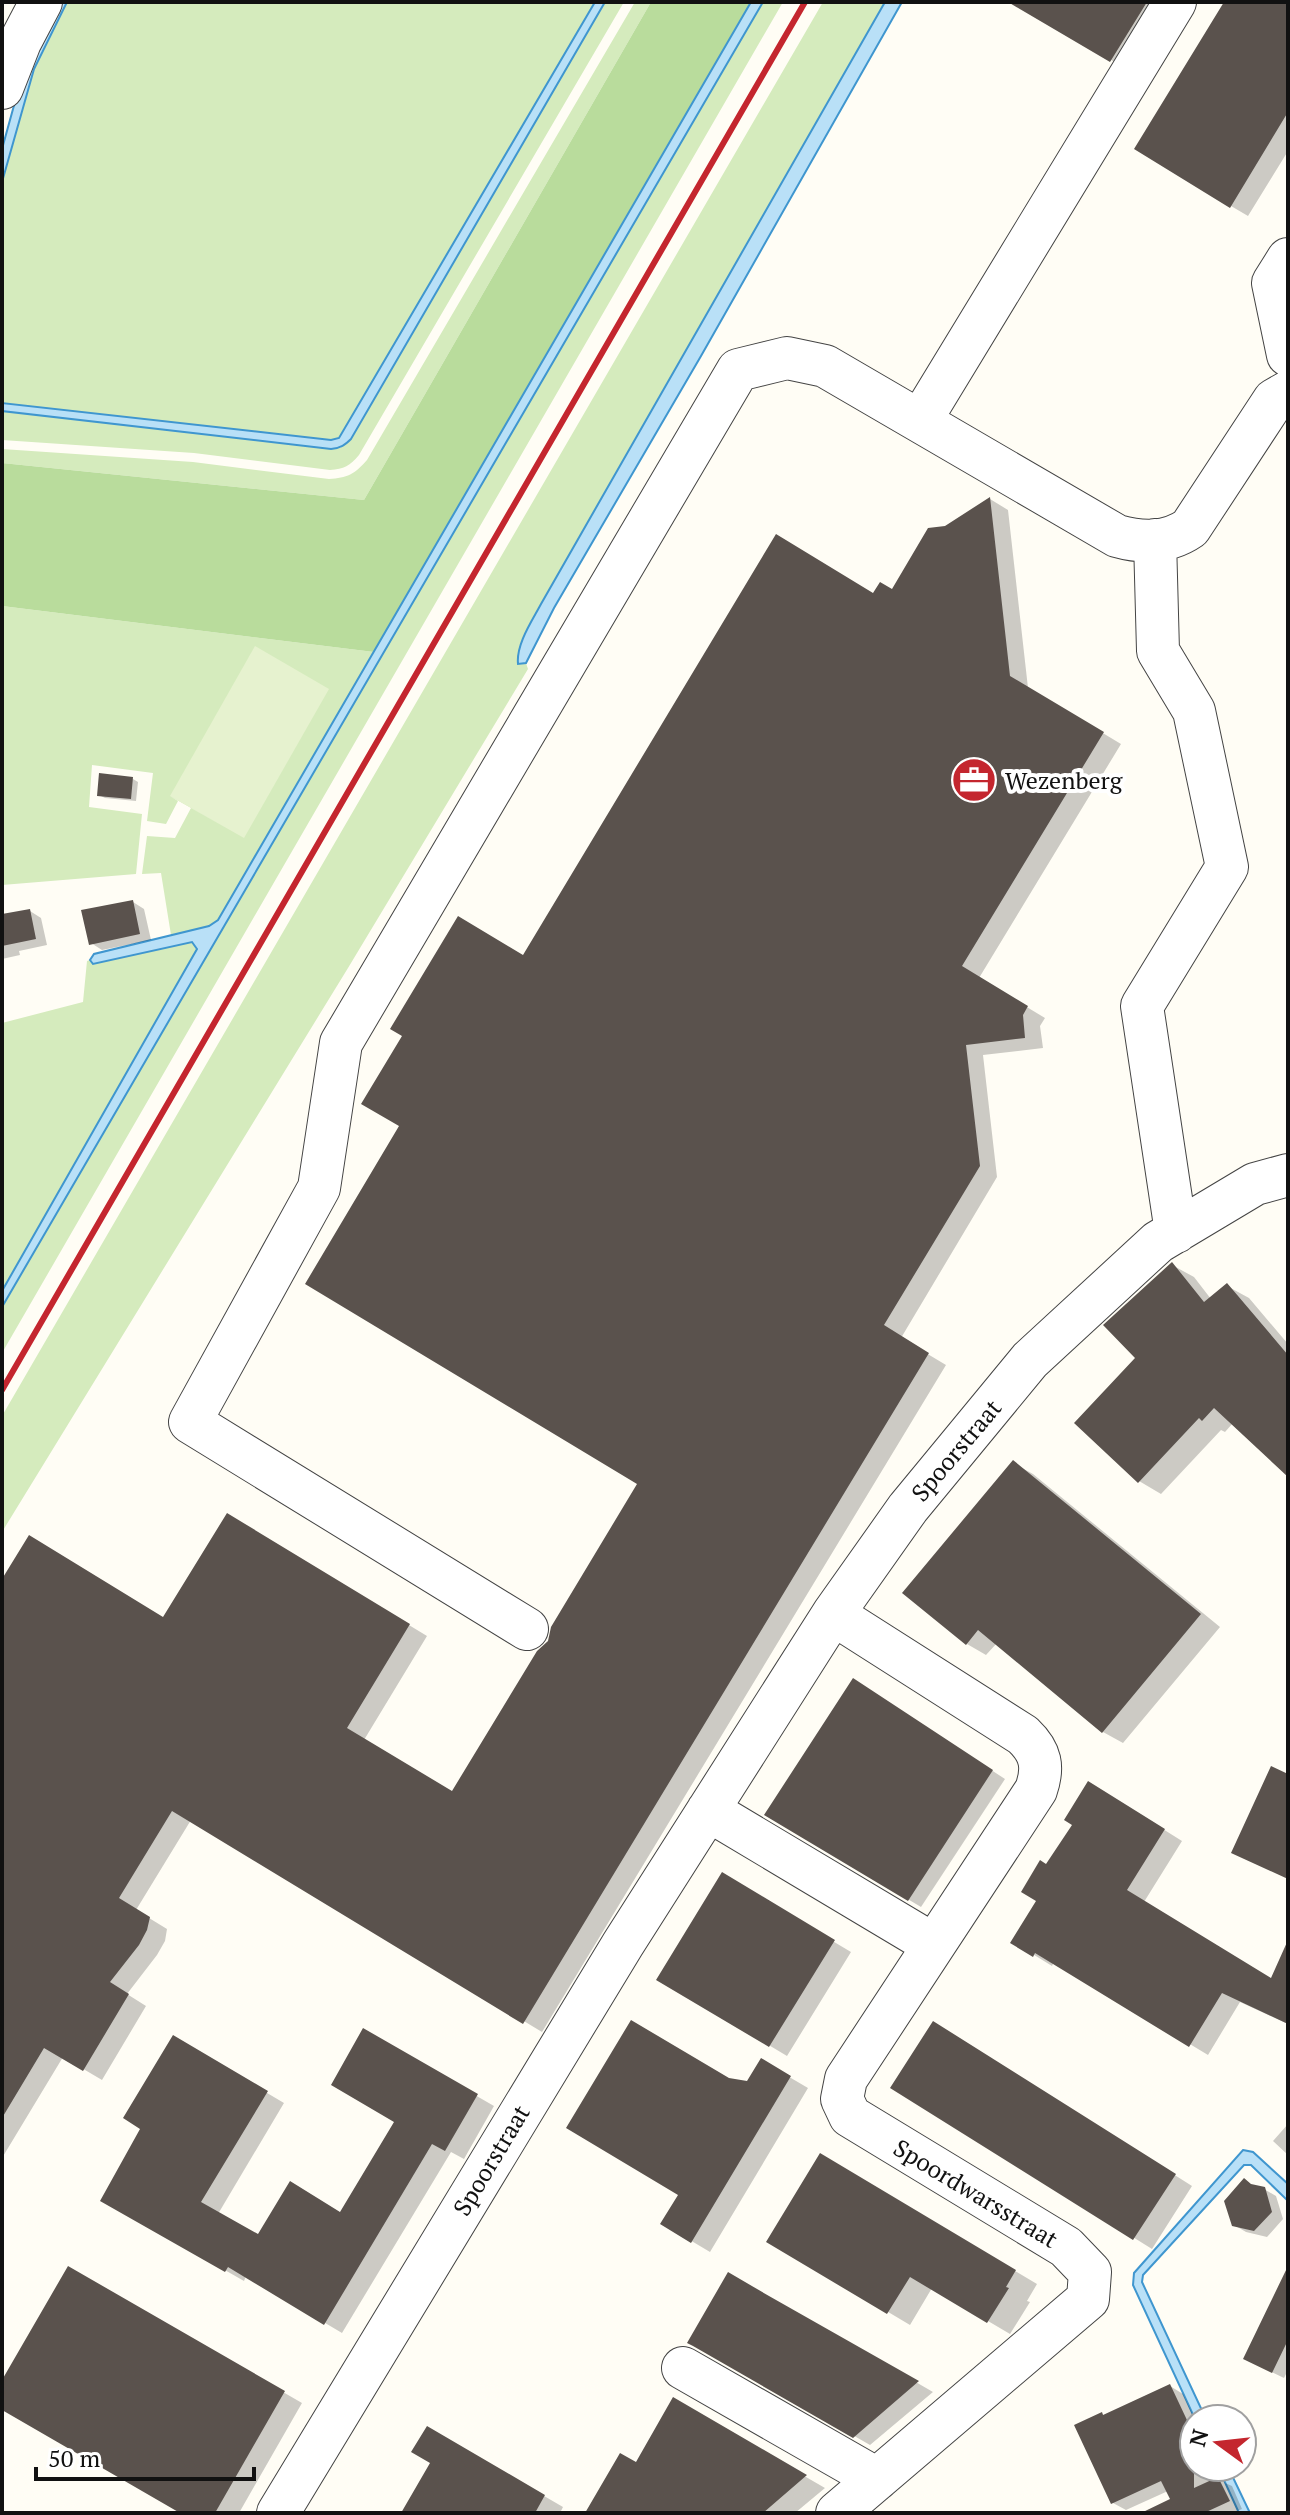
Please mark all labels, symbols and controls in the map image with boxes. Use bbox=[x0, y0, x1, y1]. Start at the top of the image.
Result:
office icon: Wezenberg bbox=[950, 756, 998, 804]
place label: Wezenberg bbox=[1005, 764, 1123, 796]
street label: Spoorstraat bbox=[904, 1392, 1008, 1508]
street label: Spoorstraat bbox=[445, 2099, 537, 2221]
street label: Spoordwarsstraat bbox=[888, 2131, 1064, 2255]
north arrow bbox=[1178, 2403, 1258, 2483]
text: N bbox=[1182, 2426, 1214, 2450]
scale bar bbox=[36, 2431, 254, 2481]
text: 50 m bbox=[48, 2442, 100, 2474]

